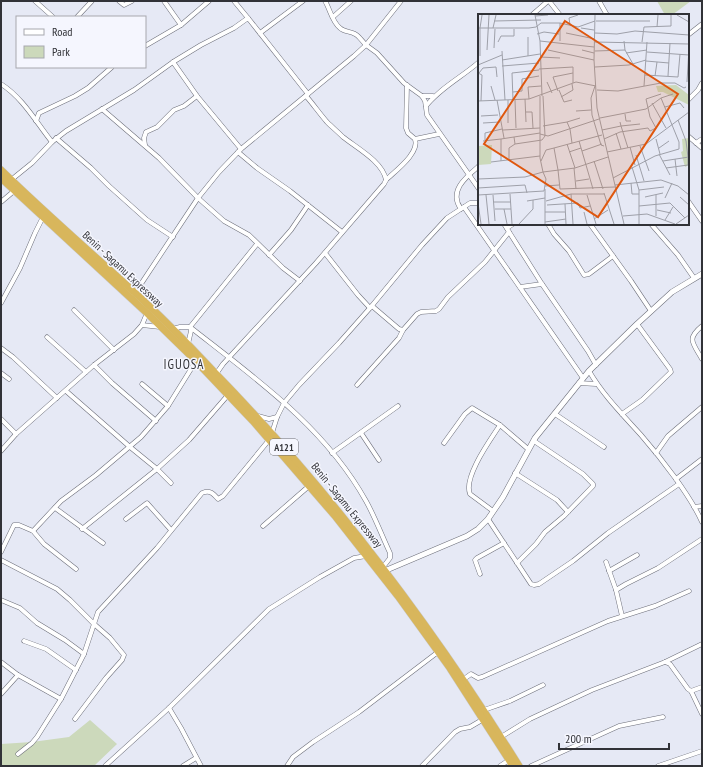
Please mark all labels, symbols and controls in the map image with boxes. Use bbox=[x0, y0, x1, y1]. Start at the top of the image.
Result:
inset map bbox=[478, 14, 689, 225]
legend bbox=[16, 16, 146, 68]
text: Road bbox=[52, 24, 72, 39]
text: Park bbox=[52, 44, 70, 59]
street label: Benin - Sagamu Expressway bbox=[80, 228, 167, 311]
district label: IGUOSA bbox=[163, 356, 205, 373]
road number: A121 bbox=[270, 439, 298, 455]
street label: Benin - Sagamu Expressway bbox=[308, 460, 386, 551]
scale bar bbox=[559, 725, 669, 751]
text: 200 m bbox=[565, 731, 592, 746]

